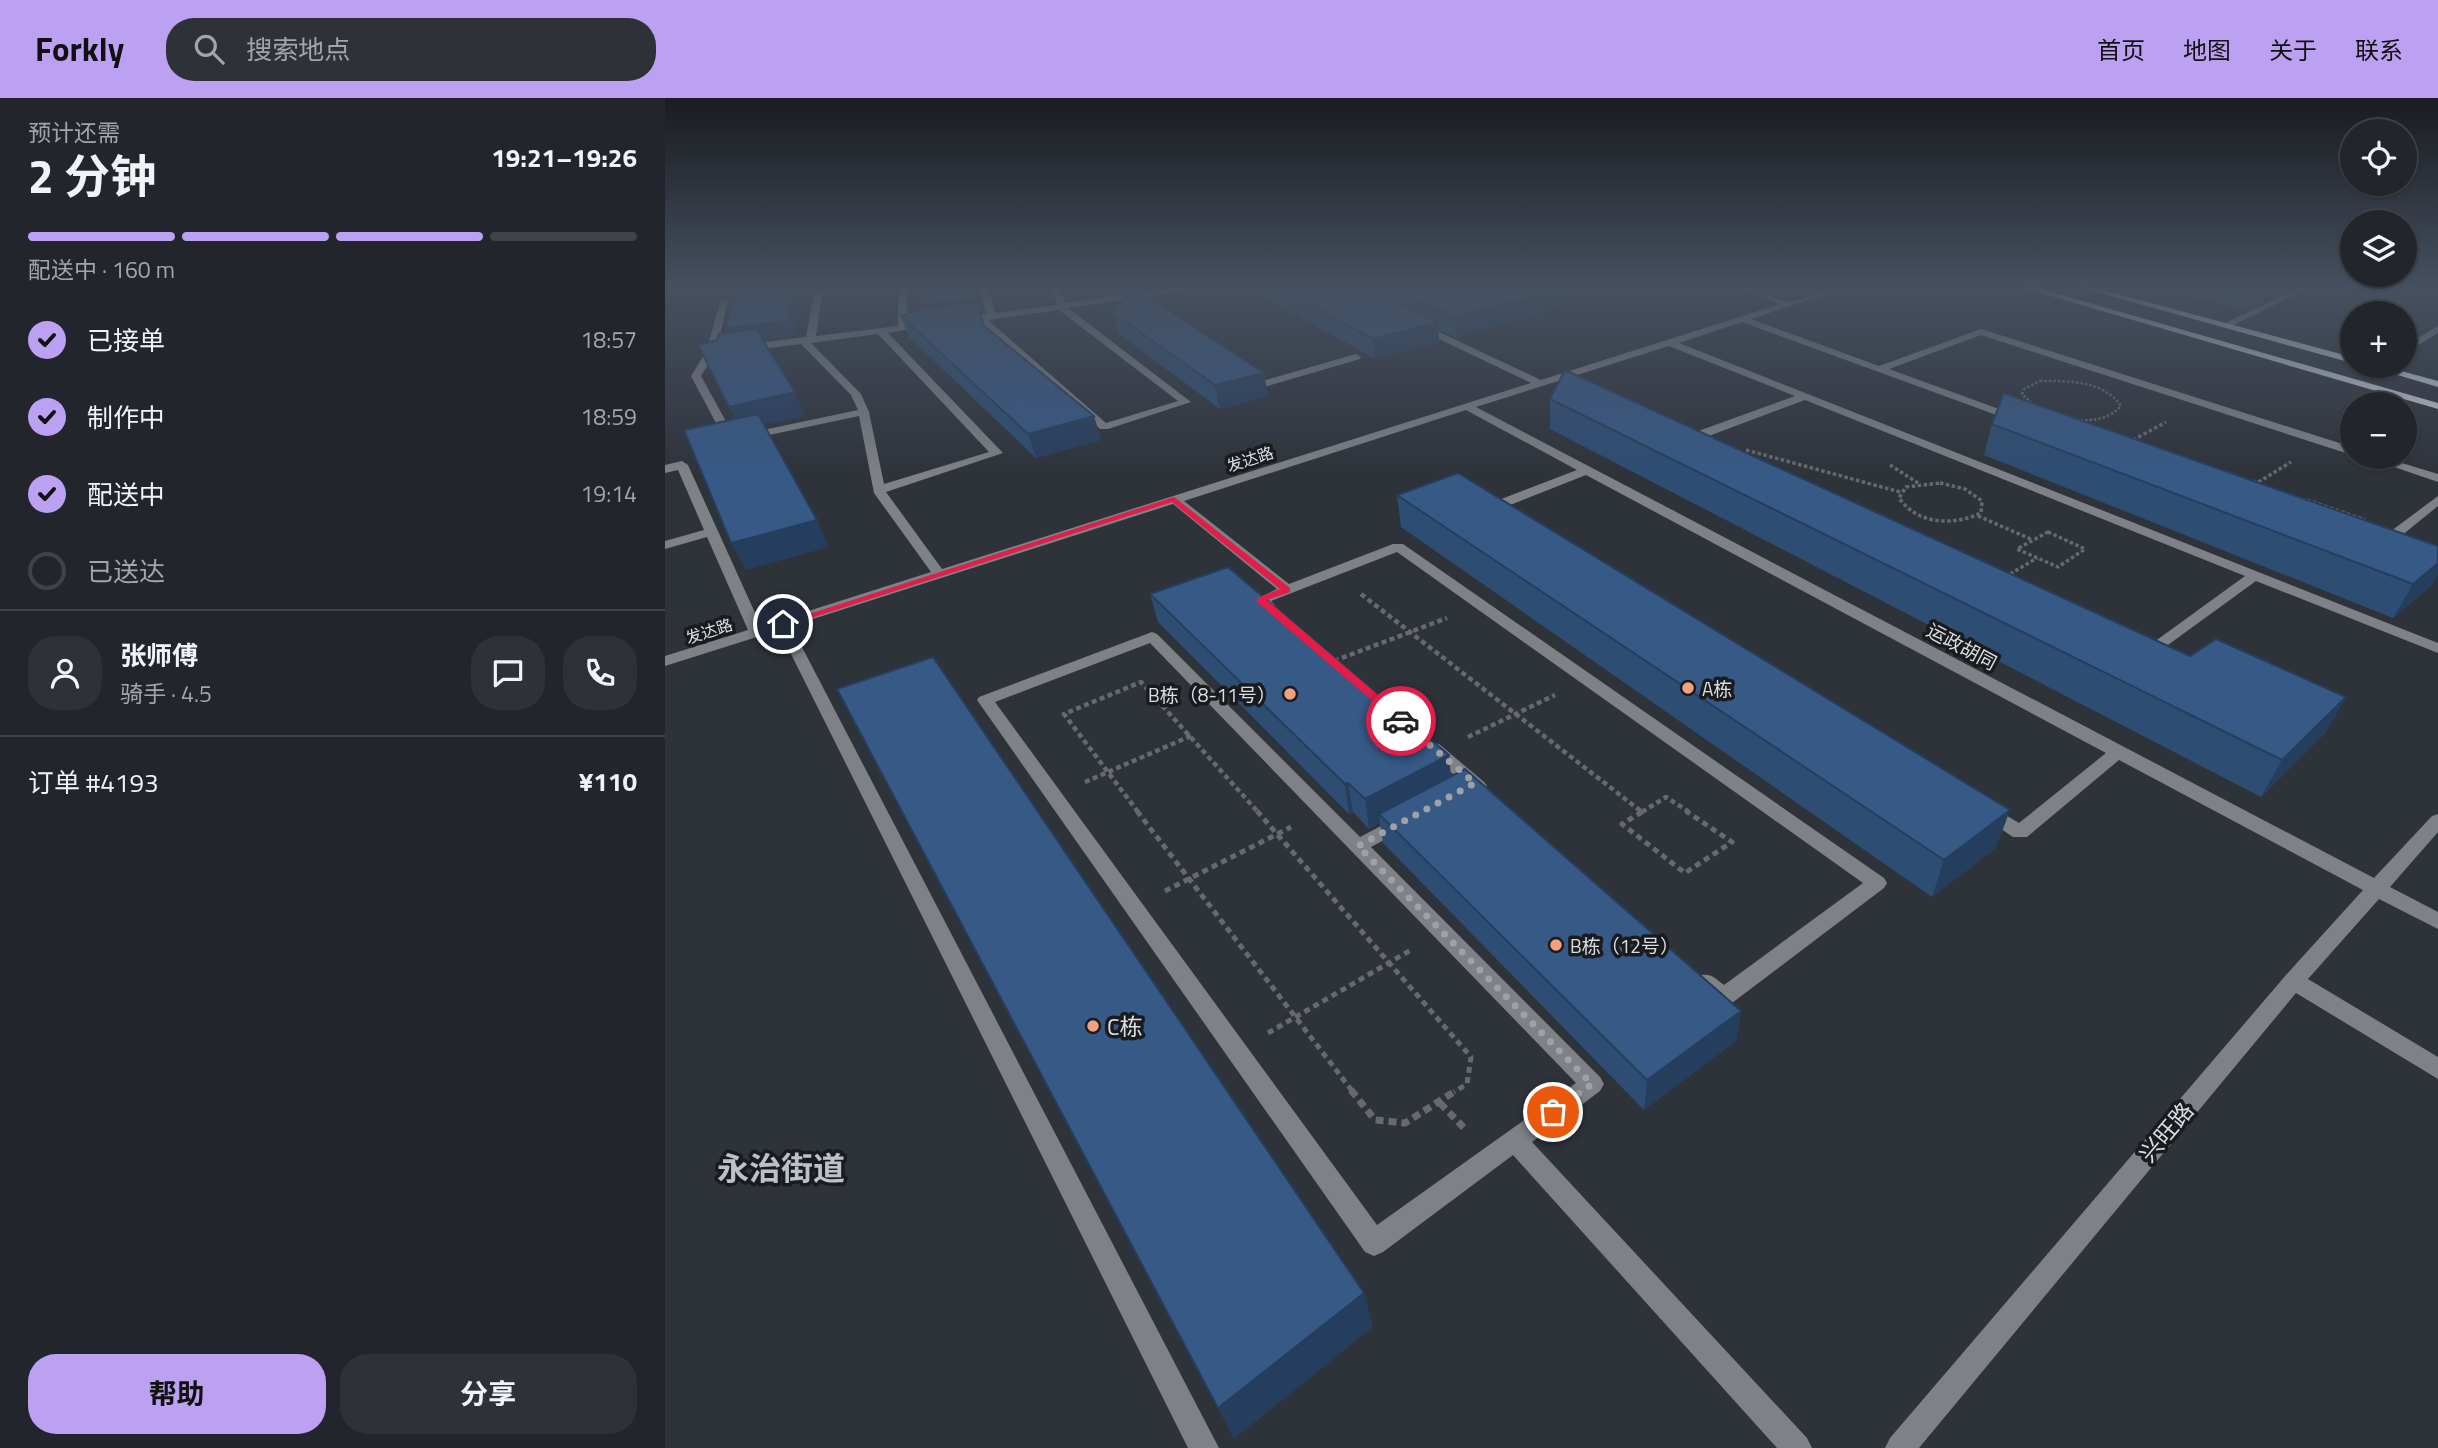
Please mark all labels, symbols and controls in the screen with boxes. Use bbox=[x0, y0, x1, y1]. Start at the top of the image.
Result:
search box bbox=[166, 18, 656, 81]
text: Forkly bbox=[35, 24, 124, 74]
icon: search bbox=[190, 30, 228, 68]
text: 搜索地点 bbox=[246, 30, 350, 69]
text: 首页 bbox=[2097, 32, 2145, 68]
text: 地图 bbox=[2183, 32, 2231, 68]
text: 关于 bbox=[2269, 32, 2317, 68]
text: 联系 bbox=[2355, 32, 2403, 68]
text: 预计还需 bbox=[28, 115, 120, 150]
map controls bbox=[2340, 119, 2417, 469]
button: locate bbox=[2340, 119, 2417, 196]
text: 19:21–19:26 bbox=[491, 138, 637, 177]
text: 2 分钟 bbox=[28, 141, 156, 211]
button: layers bbox=[2340, 210, 2417, 287]
text: 配送中 · 160 m bbox=[28, 252, 175, 287]
button: + bbox=[2340, 301, 2417, 378]
icon: check bbox=[28, 321, 66, 359]
text: 已接单 bbox=[87, 321, 165, 360]
text: 18:57 bbox=[580, 322, 637, 357]
button: − bbox=[2340, 392, 2417, 469]
icon: check bbox=[28, 398, 66, 436]
text: 制作中 bbox=[87, 398, 165, 437]
text: 18:59 bbox=[580, 399, 637, 434]
street label: 发达路 bbox=[1223, 440, 1277, 478]
icon: check bbox=[28, 475, 66, 513]
text: 配送中 bbox=[87, 475, 165, 514]
text: 19:14 bbox=[580, 476, 637, 511]
text: 已送达 bbox=[87, 552, 165, 591]
pin bbox=[753, 594, 813, 654]
icon: home bbox=[764, 605, 802, 643]
street label: 发达路 bbox=[682, 612, 736, 650]
street label: 运政胡同 bbox=[1922, 615, 2002, 677]
button: person bbox=[28, 636, 102, 710]
text: 张师傅 bbox=[120, 636, 198, 675]
button: chat bbox=[471, 636, 545, 710]
button: phone bbox=[563, 636, 637, 710]
place label: A栋 bbox=[1702, 674, 1732, 703]
text: 骑手 · 4.5 bbox=[120, 676, 212, 711]
place label: B栋（8-11号） bbox=[1148, 680, 1276, 709]
marker: A栋 bbox=[1680, 680, 1696, 696]
marker: B栋（8-11号） bbox=[1282, 686, 1298, 702]
courier bbox=[1366, 686, 1436, 756]
icon: car bbox=[1382, 702, 1420, 740]
text: ¥110 bbox=[579, 762, 637, 801]
text: 订单 #4193 bbox=[28, 763, 159, 802]
place label: B栋（12号） bbox=[1570, 931, 1679, 960]
marker: B栋（12号） bbox=[1548, 937, 1564, 953]
place label: C栋 bbox=[1107, 1009, 1143, 1044]
marker: C栋 bbox=[1085, 1018, 1101, 1034]
pin bbox=[1523, 1082, 1583, 1142]
icon: bag bbox=[1534, 1093, 1572, 1131]
street label: 兴旺路 bbox=[2130, 1094, 2202, 1170]
district label: 永治街道 bbox=[717, 1144, 845, 1192]
button: 帮助 bbox=[28, 1354, 326, 1434]
button: 分享 bbox=[340, 1354, 637, 1434]

